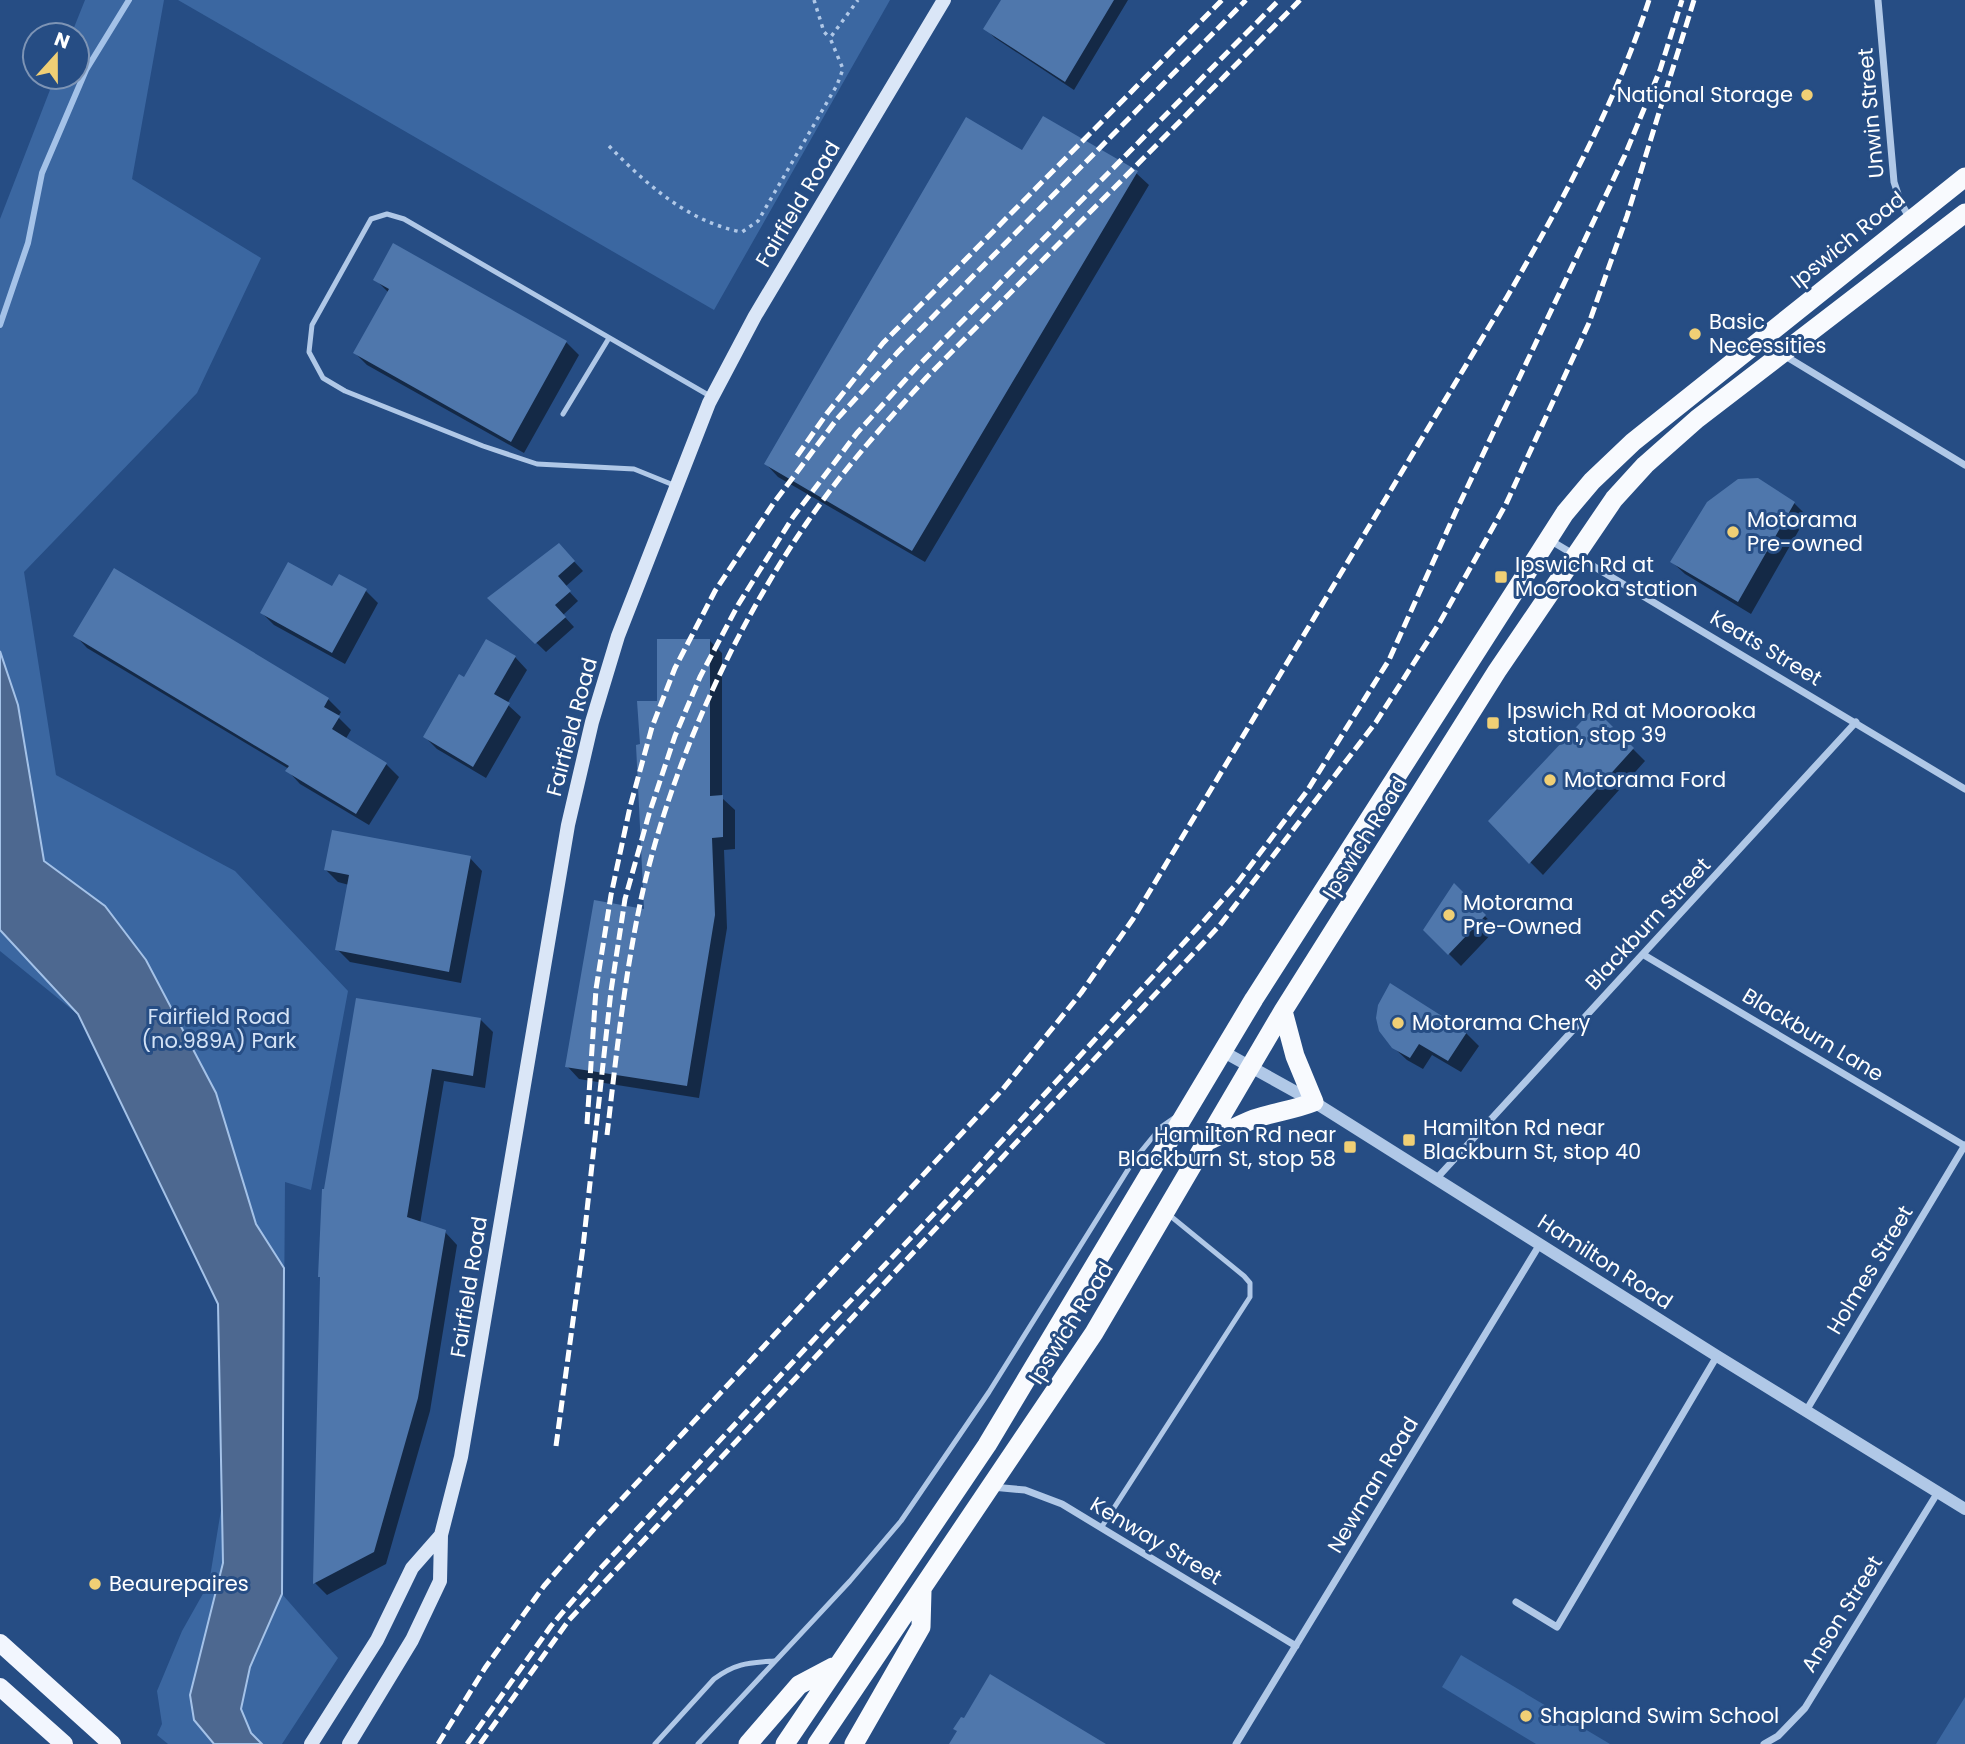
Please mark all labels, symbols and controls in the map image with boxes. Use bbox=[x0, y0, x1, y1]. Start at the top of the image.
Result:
north arrow bbox=[21, 21, 91, 91]
text: N bbox=[50, 25, 73, 56]
street label: Unwin Street bbox=[1850, 47, 1891, 179]
place label: National Storage bbox=[1617, 80, 1793, 109]
marker: National Storage bbox=[1799, 87, 1815, 103]
street label: Fairfield Road bbox=[748, 135, 847, 272]
street label: Ipswich Road bbox=[1785, 185, 1911, 295]
place label: Basic Necessities bbox=[1709, 307, 1826, 360]
marker: Basic Necessities bbox=[1687, 326, 1703, 342]
place label: Motorama Pre-owned bbox=[1747, 505, 1863, 558]
marker: Motorama Pre-owned bbox=[1725, 524, 1741, 540]
place label: Ipswich Rd at Moorooka station bbox=[1515, 550, 1698, 603]
marker: Ipswich Rd at Moorooka station bbox=[1493, 569, 1509, 585]
street label: Keats Street bbox=[1705, 603, 1828, 692]
street label: Fairfield Road bbox=[539, 654, 604, 799]
place label: Ipswich Rd at Moorooka station, stop 39 bbox=[1507, 696, 1756, 749]
marker: Ipswich Rd at Moorooka station, stop 39 bbox=[1485, 715, 1501, 731]
place label: Motorama Ford bbox=[1564, 765, 1726, 794]
street label: Ipswich Road bbox=[1315, 771, 1414, 904]
marker: Motorama Ford bbox=[1542, 772, 1558, 788]
street label: Blackburn Street bbox=[1578, 851, 1717, 996]
place label: Motorama Pre-Owned bbox=[1463, 888, 1582, 941]
marker: Motorama Pre-Owned bbox=[1441, 907, 1457, 923]
street label: Blackburn Lane bbox=[1737, 981, 1889, 1088]
park label: Fairfield Road (no.989A) Park bbox=[142, 1002, 297, 1055]
place label: Motorama Chery bbox=[1412, 1008, 1591, 1037]
marker: Motorama Chery bbox=[1390, 1015, 1406, 1031]
place label: Hamilton Rd near Blackburn St, stop 40 bbox=[1423, 1113, 1641, 1166]
place label: Hamilton Rd near Blackburn St, stop 58 bbox=[1118, 1120, 1336, 1173]
marker: Hamilton Rd near Blackburn St, stop 40 bbox=[1401, 1132, 1417, 1148]
marker: Hamilton Rd near Blackburn St, stop 58 bbox=[1342, 1139, 1358, 1155]
street label: Holmes Street bbox=[1820, 1200, 1920, 1340]
street label: Hamilton Road bbox=[1532, 1207, 1678, 1316]
street label: Fairfield Road bbox=[443, 1214, 494, 1360]
street label: Ipswich Road bbox=[1021, 1256, 1120, 1389]
street label: Newman Road bbox=[1320, 1411, 1425, 1558]
street label: Kenway Street bbox=[1085, 1490, 1228, 1591]
street label: Anson Street bbox=[1794, 1550, 1889, 1678]
place label: Beaurepaires bbox=[109, 1569, 249, 1598]
marker: Beaurepaires bbox=[87, 1576, 103, 1592]
place label: Shapland Swim School bbox=[1540, 1701, 1779, 1730]
marker: Shapland Swim School bbox=[1518, 1708, 1534, 1724]

